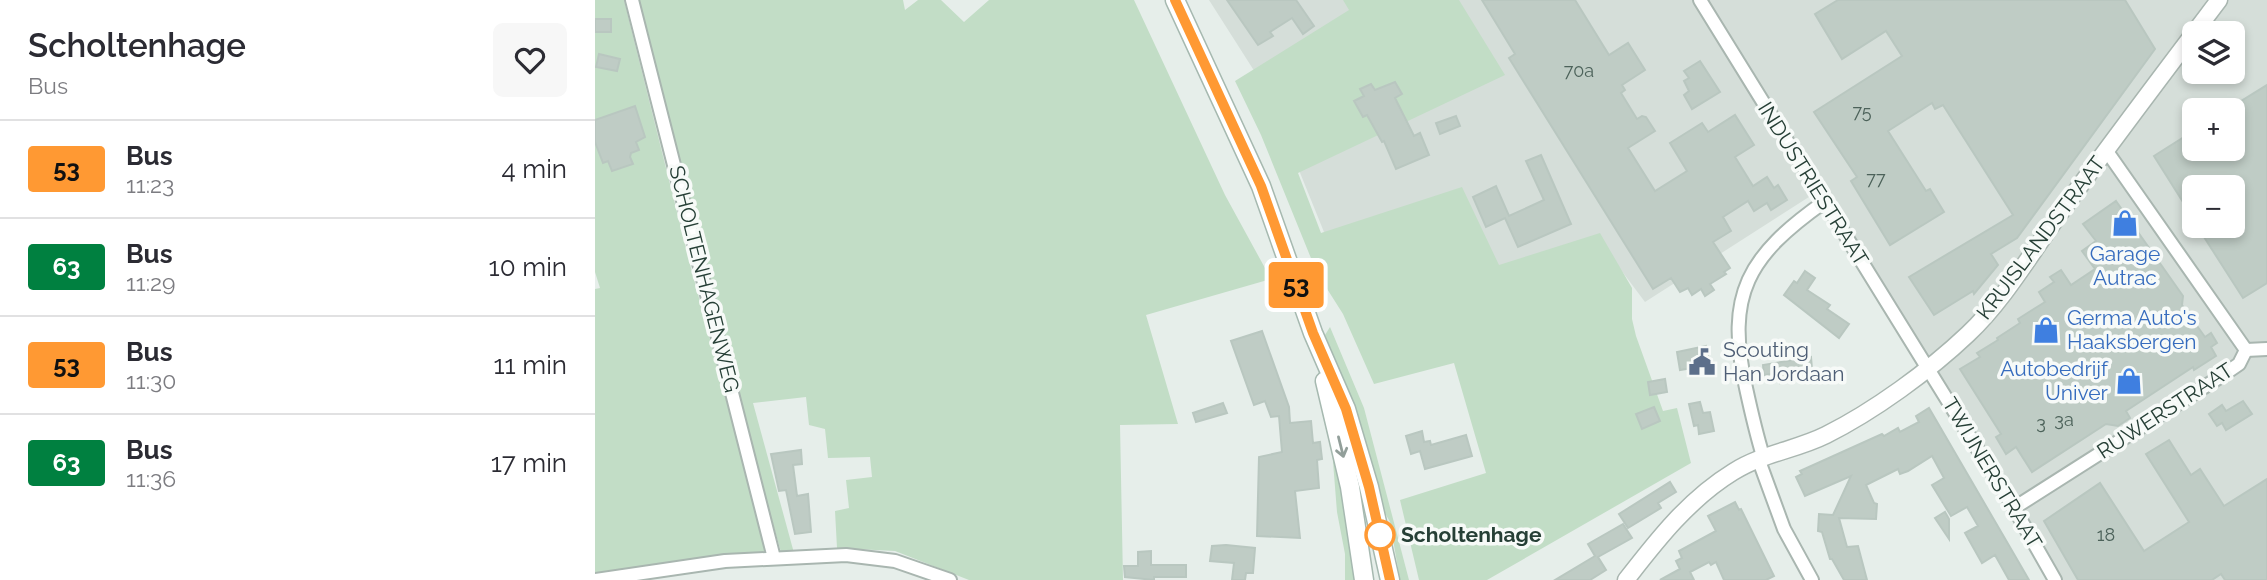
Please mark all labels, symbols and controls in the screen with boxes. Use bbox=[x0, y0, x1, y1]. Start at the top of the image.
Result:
map controls bbox=[2182, 21, 2245, 238]
button: layers bbox=[2182, 21, 2245, 84]
button: heart bbox=[493, 23, 567, 97]
text: Scholtenhage bbox=[28, 26, 246, 65]
house number: 70a bbox=[1564, 60, 1594, 81]
text: Bus bbox=[28, 72, 68, 99]
street label: INDUSTRIESTRAAT bbox=[1753, 97, 1874, 270]
button: + bbox=[2182, 98, 2245, 161]
house number: 75 bbox=[1852, 101, 1872, 122]
text: Bus bbox=[126, 141, 173, 171]
street label: KRUISLANDSTRAAT bbox=[1971, 151, 2110, 324]
text: 53 bbox=[53, 154, 80, 183]
text: 4 min bbox=[501, 154, 567, 184]
street label: SCHOLTENHAGENWEG bbox=[664, 163, 745, 395]
house number: 77 bbox=[1866, 168, 1886, 189]
text: 11:23 bbox=[126, 171, 174, 198]
button: − bbox=[2182, 175, 2245, 238]
shop icon: Garage Autrac bbox=[2110, 208, 2140, 238]
text: Bus bbox=[126, 239, 173, 269]
place label: Garage Autrac bbox=[2090, 241, 2160, 290]
text: 63 bbox=[53, 252, 80, 281]
text: 10 min bbox=[489, 252, 567, 282]
line badge: 53 bbox=[1265, 262, 1327, 308]
text: 11:29 bbox=[126, 269, 175, 296]
text: 53 bbox=[1283, 270, 1309, 299]
place label: Germa Auto's Haaksbergen bbox=[2067, 305, 2197, 354]
shop icon: Germa Auto's Haaksbergen bbox=[2031, 315, 2061, 345]
text: Bus bbox=[126, 337, 173, 367]
place label: Scouting Han Jordaan bbox=[1723, 337, 1845, 386]
public building icon: Scouting Han Jordaan bbox=[1687, 347, 1717, 377]
text: 53 bbox=[53, 350, 80, 379]
text: 11 min bbox=[493, 350, 567, 380]
place label: Autobedrijf Univer bbox=[2000, 356, 2109, 405]
street label: RUWERSTRAAT bbox=[2092, 357, 2238, 464]
shop icon: Autobedrijf Univer bbox=[2114, 366, 2144, 396]
text: 11:30 bbox=[126, 367, 176, 394]
street label: TWIJNERSTRAAT bbox=[1937, 393, 2047, 553]
house number: 3a bbox=[2054, 409, 2074, 430]
house number: 3 bbox=[2036, 412, 2046, 433]
text: Bus bbox=[126, 435, 173, 465]
one-way arrow bbox=[1334, 435, 1348, 458]
text: 63 bbox=[53, 448, 80, 477]
text: 17 min bbox=[491, 448, 567, 478]
text: 11:36 bbox=[126, 465, 176, 492]
marker: Scholtenhage bbox=[1365, 520, 1395, 550]
place label: Scholtenhage bbox=[1401, 522, 1542, 547]
house number: 18 bbox=[2097, 524, 2115, 545]

